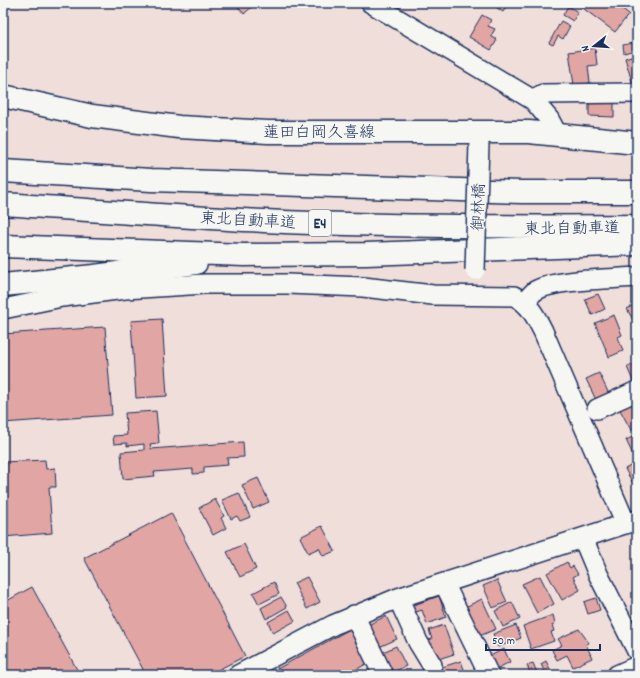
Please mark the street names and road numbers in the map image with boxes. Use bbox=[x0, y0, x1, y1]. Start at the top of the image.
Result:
street label: 蓮田白岡久喜線 bbox=[263, 122, 375, 145]
street label: 御林橋 bbox=[467, 183, 492, 231]
street label: 東北自動車道 bbox=[199, 207, 296, 235]
road number: E4 bbox=[309, 210, 331, 236]
street label: 東北自動車道 bbox=[524, 217, 620, 242]

